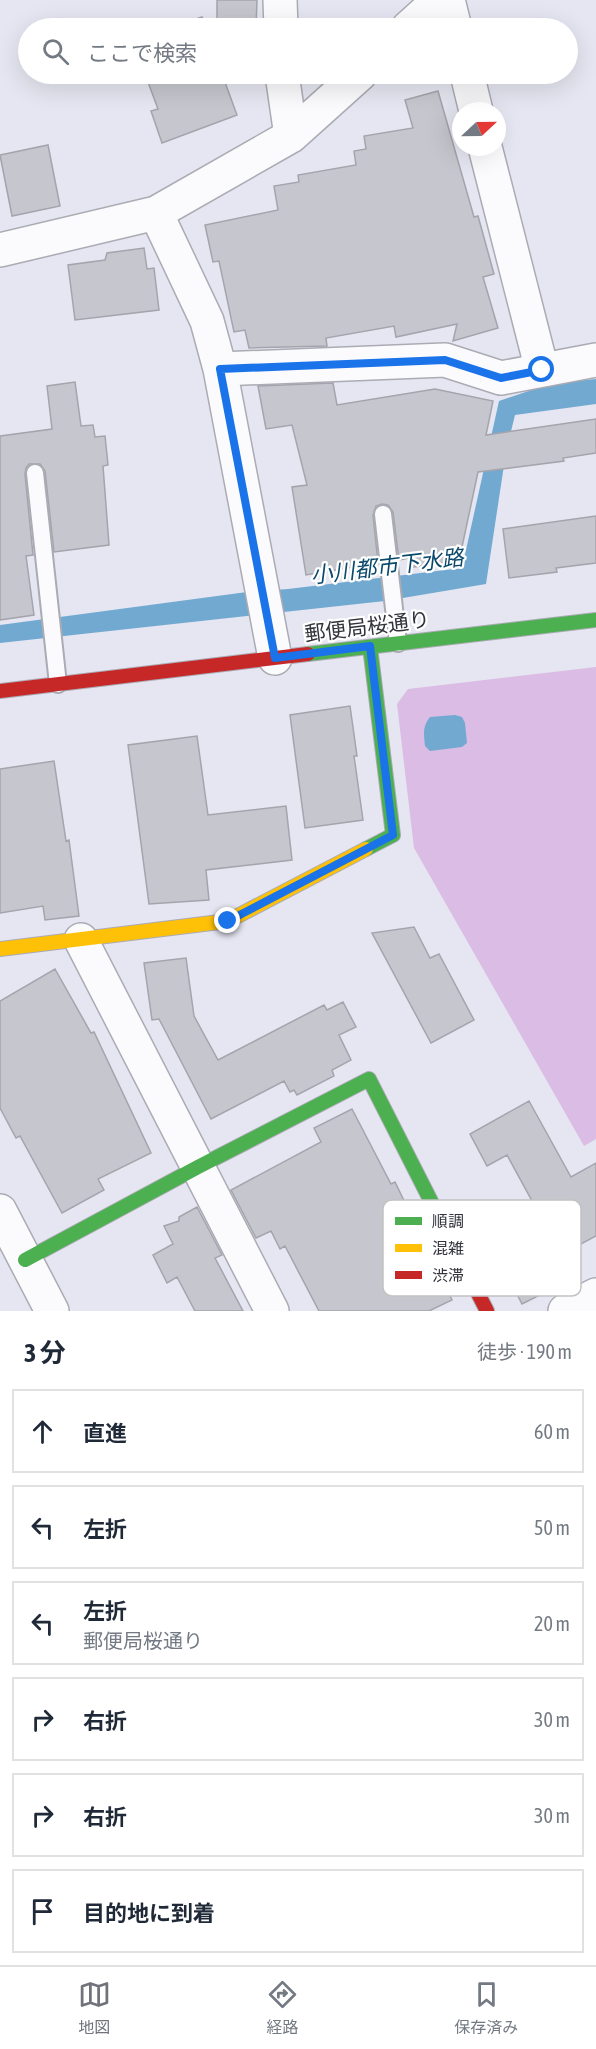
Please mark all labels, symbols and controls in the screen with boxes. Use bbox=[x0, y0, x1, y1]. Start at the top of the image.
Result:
search box bbox=[18, 18, 578, 84]
icon: search bbox=[39, 35, 72, 68]
text: ここで検索 bbox=[87, 40, 197, 66]
north arrow bbox=[452, 102, 506, 156]
route start bbox=[528, 356, 554, 382]
water label: 小川都市下水路 bbox=[309, 543, 467, 588]
street label: 郵便局桜通り bbox=[303, 606, 431, 646]
route end bbox=[214, 907, 240, 933]
legend bbox=[383, 1200, 581, 1296]
text: 順調 bbox=[432, 1212, 464, 1230]
text: 混雑 bbox=[432, 1239, 464, 1257]
text: 渋滞 bbox=[432, 1266, 464, 1284]
text: 3 分 bbox=[24, 1338, 66, 1368]
text: 徒歩 · 190 m bbox=[477, 1340, 572, 1363]
icon: ahead bbox=[26, 1415, 59, 1448]
text: 直進 bbox=[83, 1420, 127, 1446]
text: 60 m bbox=[534, 1420, 570, 1443]
icon: left bbox=[26, 1511, 59, 1544]
text: 左折 bbox=[83, 1516, 127, 1542]
text: 50 m bbox=[534, 1516, 570, 1539]
text: 左折 bbox=[83, 1598, 127, 1624]
icon: left bbox=[26, 1607, 59, 1640]
text: 20 m bbox=[534, 1612, 570, 1635]
text: 郵便局桜通り bbox=[83, 1629, 203, 1652]
icon: right bbox=[26, 1703, 59, 1736]
text: 右折 bbox=[83, 1708, 127, 1734]
text: 30 m bbox=[534, 1708, 570, 1731]
icon: right bbox=[26, 1799, 59, 1832]
text: 右折 bbox=[83, 1804, 127, 1830]
text: 30 m bbox=[534, 1804, 570, 1827]
icon: arrive bbox=[26, 1895, 59, 1928]
text: 目的地に到着 bbox=[83, 1900, 215, 1926]
tab: 地図 bbox=[78, 1978, 111, 2038]
tab: 経路 bbox=[266, 1978, 299, 2038]
tab: 保存済み bbox=[454, 1978, 518, 2038]

